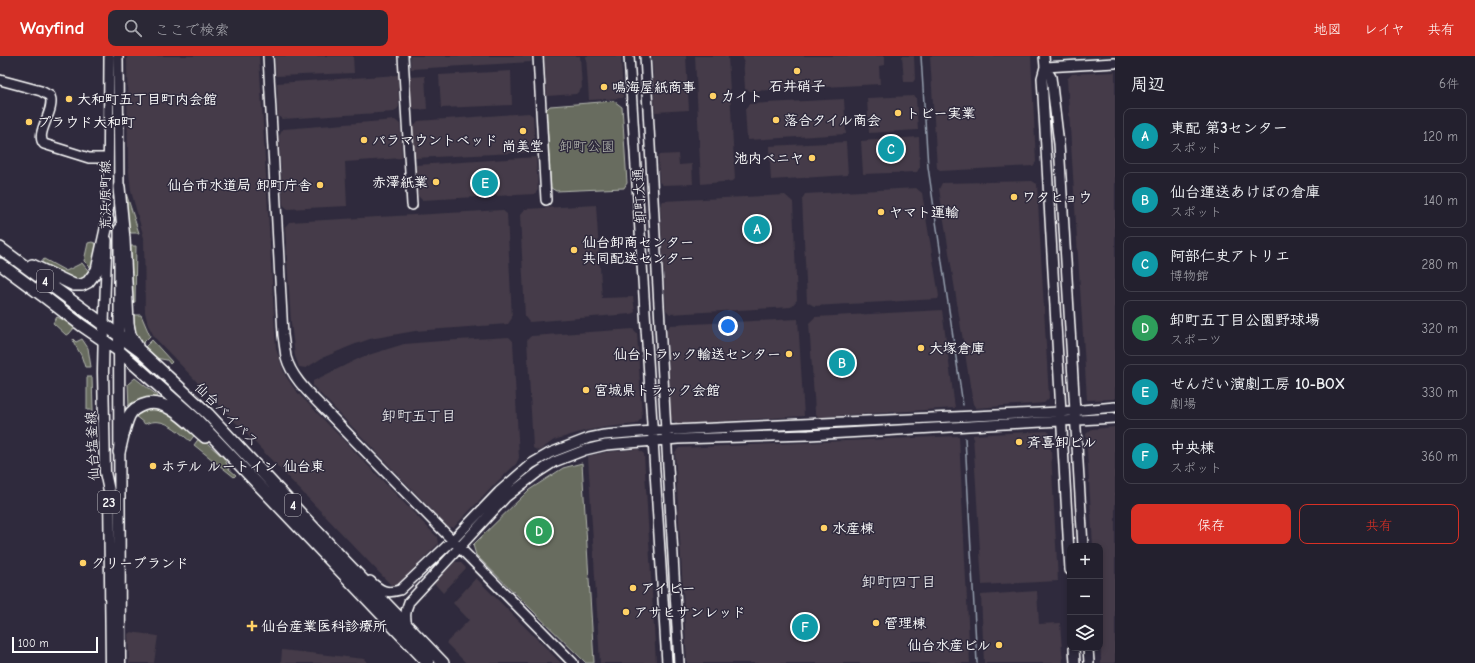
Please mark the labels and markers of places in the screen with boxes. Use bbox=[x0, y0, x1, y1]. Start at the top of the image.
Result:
marker: 石井硝子 bbox=[792, 66, 802, 76]
place label: 石井硝子 bbox=[769, 78, 825, 95]
place label: 鳴海屋紙商事 bbox=[612, 79, 696, 96]
marker: 鳴海屋紙商事 bbox=[599, 82, 609, 92]
place label: カイト bbox=[721, 88, 763, 105]
place label: 大和町五丁目町内会館 bbox=[77, 91, 217, 108]
marker: カイト bbox=[708, 91, 718, 101]
marker: 大和町五丁目町内会館 bbox=[64, 94, 74, 104]
place label: トビー実業 bbox=[906, 105, 975, 122]
marker: トビー実業 bbox=[893, 108, 903, 118]
place label: 落合タイル商会 bbox=[784, 112, 881, 129]
place label: プラウド大和町 bbox=[37, 114, 135, 131]
marker: 落合タイル商会 bbox=[771, 115, 781, 125]
marker: プラウド大和町 bbox=[24, 117, 34, 127]
marker: 尚美堂 bbox=[518, 126, 528, 136]
place label: パラマウントベッド bbox=[372, 132, 498, 149]
pin: C bbox=[878, 134, 904, 164]
marker: パラマウントベッド bbox=[359, 135, 369, 145]
place label: 尚美堂 bbox=[502, 138, 544, 155]
place label: 池内ベニヤ bbox=[734, 150, 804, 167]
marker: 池内ベニヤ bbox=[807, 153, 817, 163]
pin: E bbox=[472, 168, 498, 198]
place label: 赤澤紙業 bbox=[372, 174, 428, 191]
place label: 仙台市水道局 卸町庁舎 bbox=[167, 177, 312, 194]
marker: 赤澤紙業 bbox=[431, 177, 441, 187]
marker: 仙台市水道局 卸町庁舎 bbox=[315, 180, 325, 190]
place label: ワタヒョウ bbox=[1022, 189, 1092, 206]
marker: ワタヒョウ bbox=[1009, 192, 1019, 202]
place label: ヤマト運輸 bbox=[889, 204, 959, 221]
marker: ヤマト運輸 bbox=[876, 207, 886, 217]
pin: A bbox=[744, 214, 770, 244]
place label: 仙台卸商センター 共同配送センター bbox=[582, 234, 694, 267]
marker: 仙台卸商センター 共同配送センター bbox=[569, 245, 579, 255]
place label: 大塚倉庫 bbox=[929, 340, 985, 357]
marker: 大塚倉庫 bbox=[916, 343, 926, 353]
place label: 仙台トラック輸送センター bbox=[613, 346, 781, 363]
pin: B bbox=[829, 348, 855, 378]
marker: 仙台トラック輸送センター bbox=[784, 349, 794, 359]
place label: 宮城県トラック会館 bbox=[594, 382, 720, 399]
marker: 宮城県トラック会館 bbox=[581, 385, 591, 395]
place label: 斉喜卸ビル bbox=[1027, 434, 1097, 451]
marker: 斉喜卸ビル bbox=[1014, 437, 1024, 447]
place label: ホテル ルートイン 仙台東 bbox=[161, 458, 325, 475]
marker: ホテル ルートイン 仙台東 bbox=[148, 461, 158, 471]
pin: D bbox=[526, 516, 552, 546]
place label: 水産棟 bbox=[832, 520, 875, 537]
marker: 水産棟 bbox=[819, 523, 829, 533]
place label: クリーブランド bbox=[91, 555, 189, 572]
marker: クリーブランド bbox=[78, 558, 88, 568]
place label: アイビー bbox=[641, 580, 696, 597]
marker: アイビー bbox=[628, 583, 638, 593]
place label: アサヒサンレッド bbox=[634, 604, 746, 621]
marker: アサヒサンレッド bbox=[621, 607, 631, 617]
pin: F bbox=[792, 612, 818, 642]
place label: 管理棟 bbox=[884, 615, 927, 632]
place label: 仙台産業医科診療所 bbox=[261, 618, 387, 635]
marker: 管理棟 bbox=[871, 618, 881, 628]
marker: 仙台産業医科診療所 bbox=[246, 620, 258, 632]
place label: 仙台水産ビル bbox=[907, 637, 991, 654]
marker: 仙台水産ビル bbox=[994, 640, 1004, 650]

